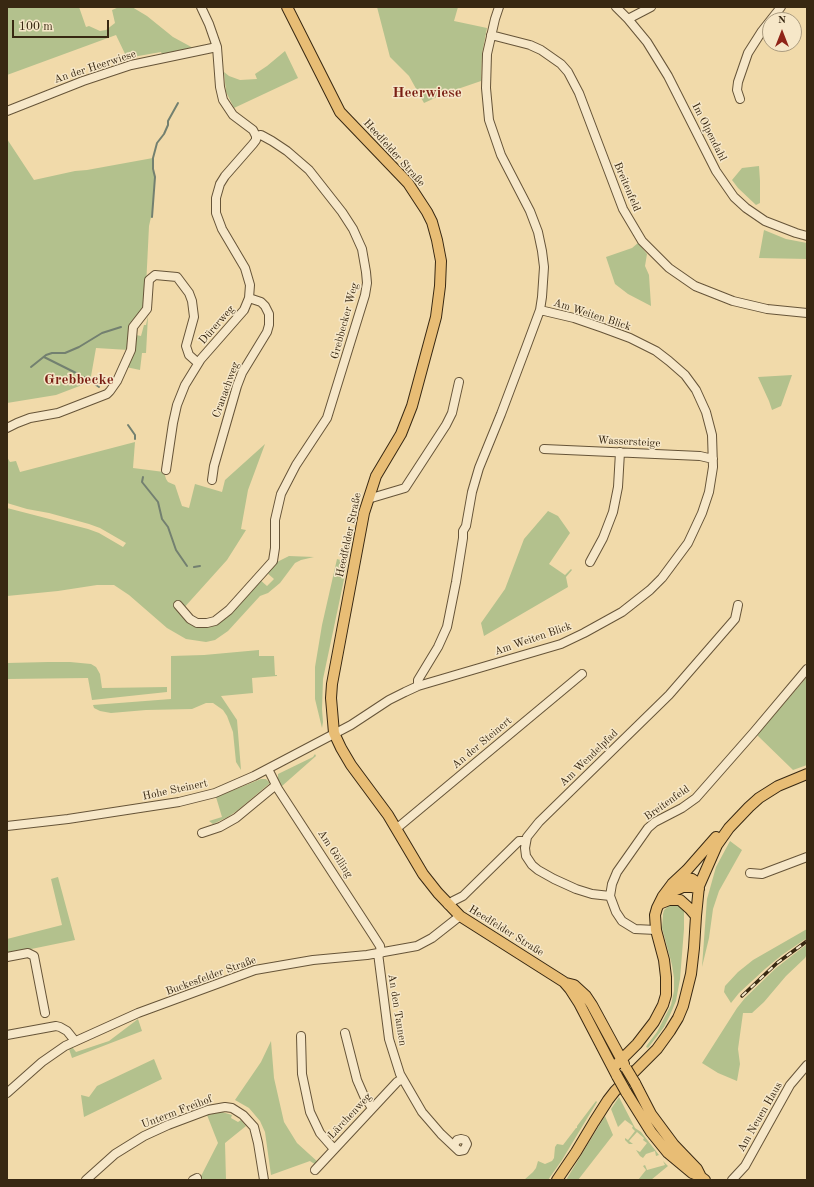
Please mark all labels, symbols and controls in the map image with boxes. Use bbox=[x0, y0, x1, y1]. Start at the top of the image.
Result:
scale bar bbox=[14, 12, 111, 38]
north arrow bbox=[762, 12, 802, 52]
text: N bbox=[778, 15, 786, 26]
text: 100 m bbox=[19, 21, 53, 33]
street label: An der Heerwiese bbox=[52, 48, 138, 86]
district label: Heerwiese bbox=[392, 84, 462, 102]
street label: Im Olpendahl bbox=[689, 101, 729, 163]
street label: Heedfelder Straße bbox=[360, 117, 428, 189]
street label: Breitenfeld bbox=[611, 160, 643, 214]
street label: Grebbecker Weg bbox=[328, 281, 362, 361]
street label: Am Weiten Blick bbox=[551, 296, 633, 334]
street label: Dürerweg bbox=[196, 303, 238, 347]
street label: Cranachweg bbox=[210, 360, 242, 420]
district label: Grebbecke bbox=[44, 371, 114, 389]
street label: Wassersteige bbox=[597, 434, 661, 450]
street label: Heedfelder Straße bbox=[334, 492, 364, 578]
street label: Am Weiten Blick bbox=[493, 620, 573, 658]
street label: An der Steinert bbox=[449, 714, 515, 772]
street label: Am Wendelpfad bbox=[557, 727, 621, 789]
street label: Hohe Steinert bbox=[141, 777, 209, 803]
street label: Breitenfeld bbox=[642, 783, 692, 823]
street label: Am Gölling bbox=[315, 828, 355, 880]
street label: Heedfelder Straße bbox=[466, 903, 546, 959]
street label: Buckesfelder Straße bbox=[164, 953, 258, 999]
street label: An den Tannen bbox=[385, 973, 409, 1047]
street label: Am Neuen Haus bbox=[735, 1080, 785, 1154]
street label: Lärchenweg bbox=[325, 1090, 375, 1142]
street label: Unterm Freihof bbox=[140, 1092, 214, 1132]

